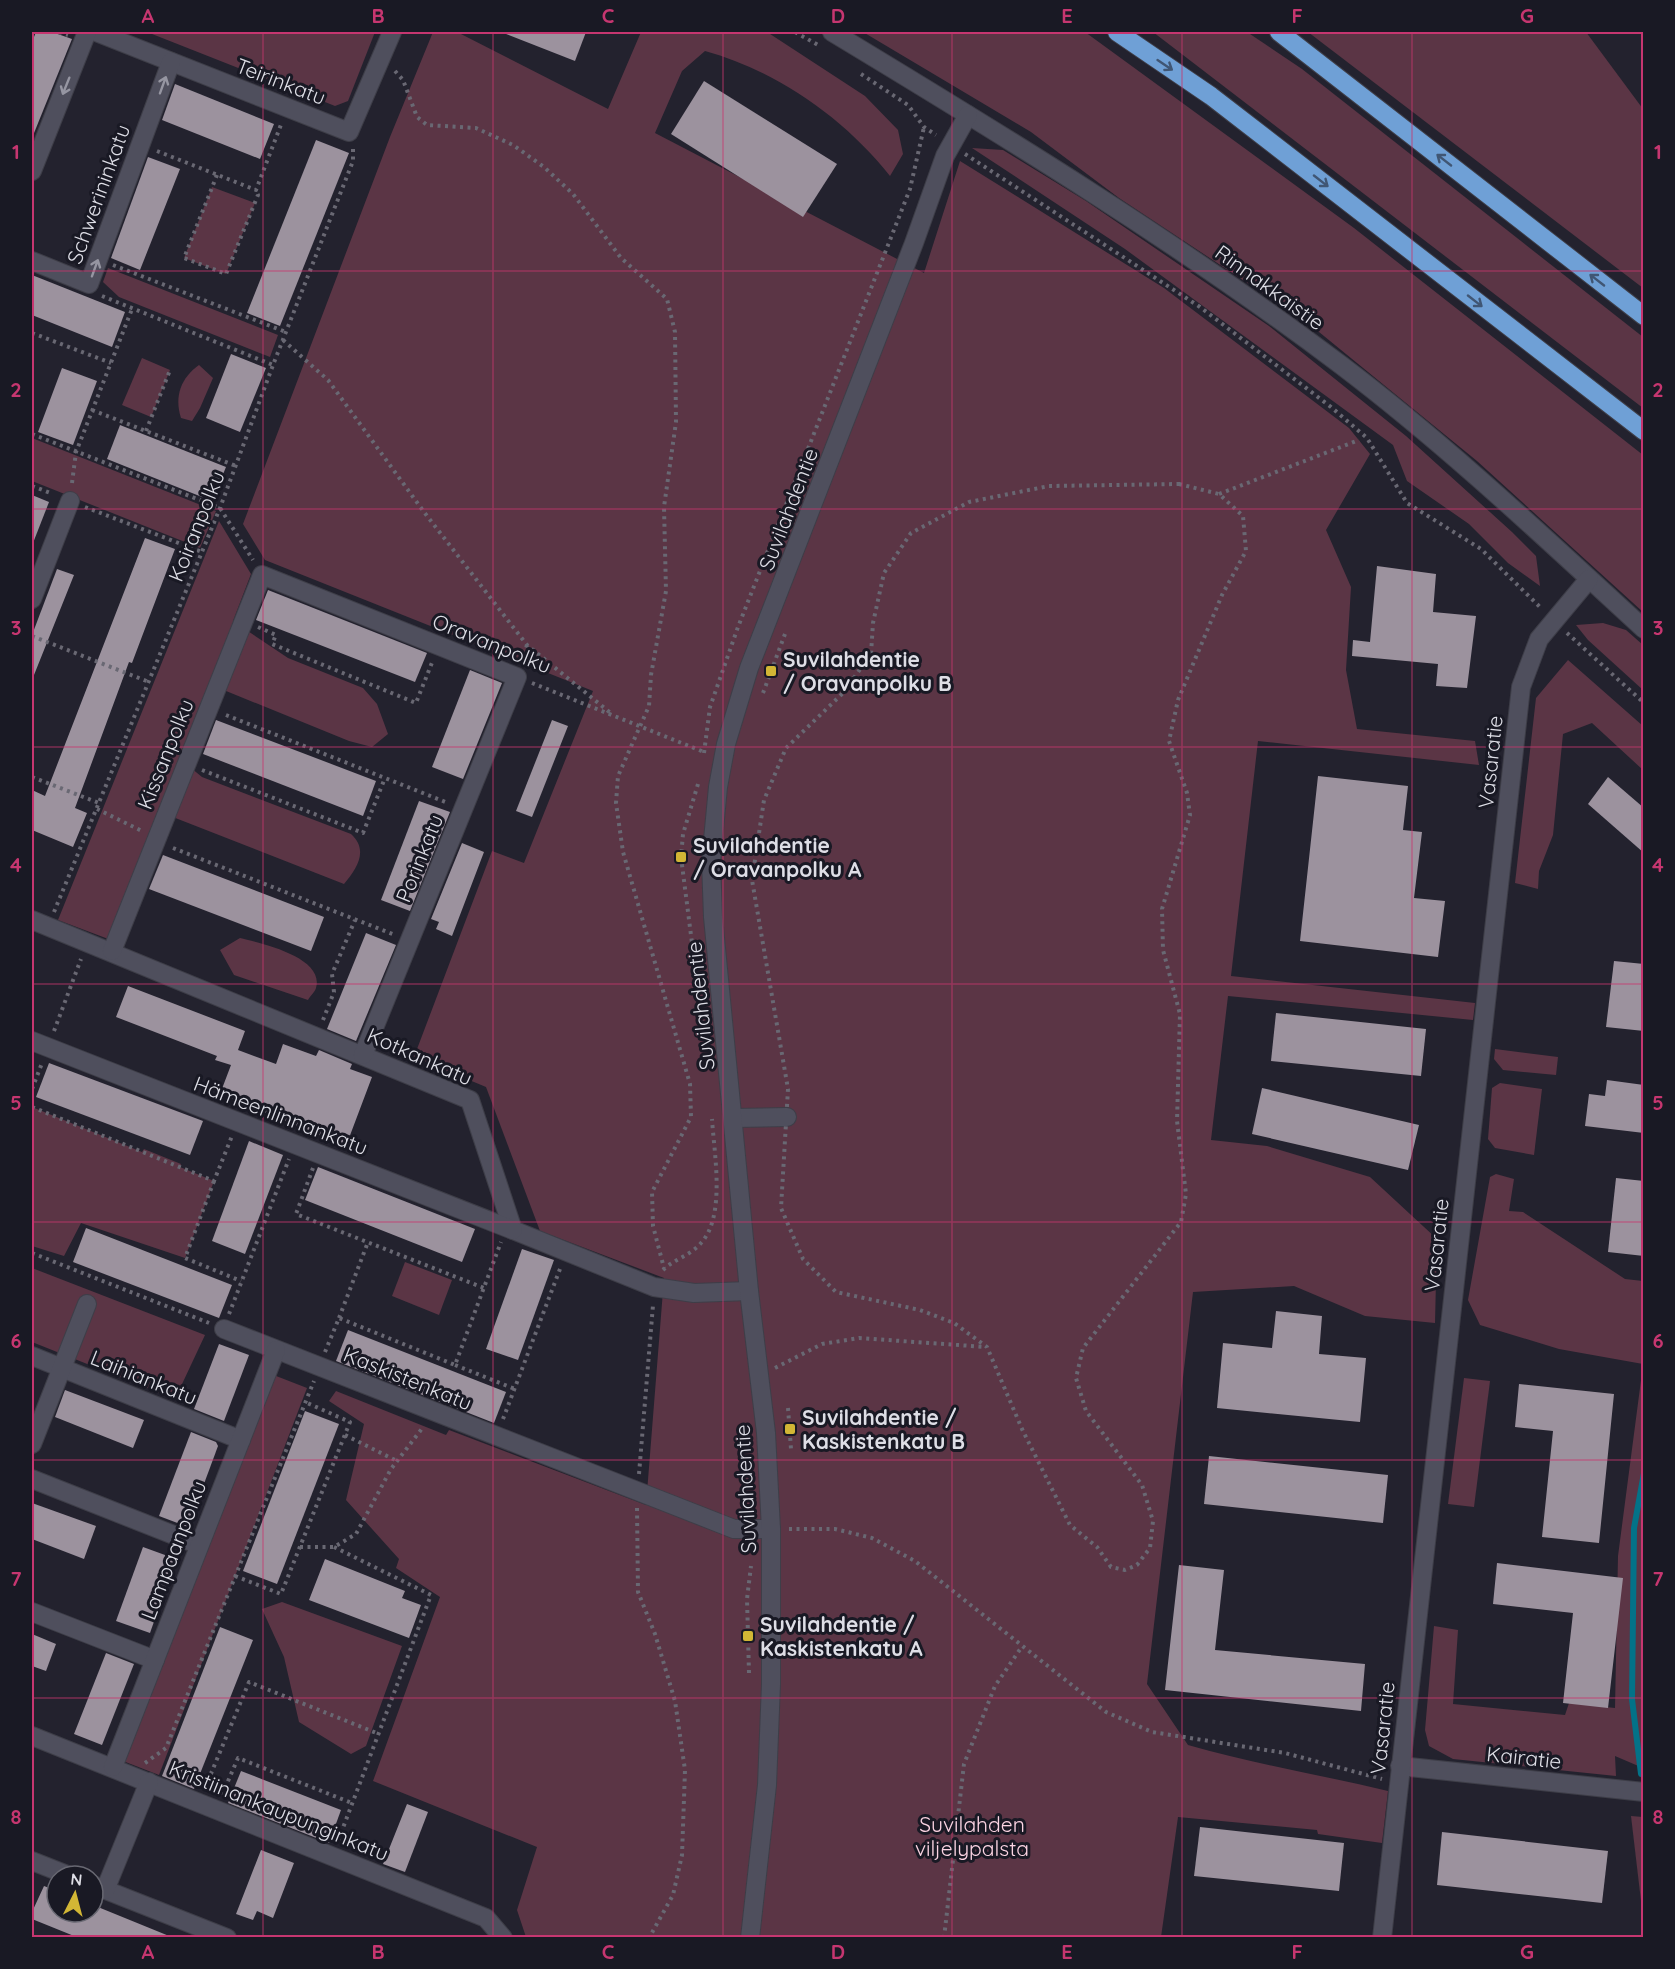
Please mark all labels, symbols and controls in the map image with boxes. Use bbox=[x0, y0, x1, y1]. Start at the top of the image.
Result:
text: A bbox=[142, 3, 155, 28]
text: B bbox=[371, 3, 385, 28]
text: C bbox=[602, 3, 615, 28]
text: D bbox=[831, 3, 845, 28]
text: E bbox=[1061, 3, 1073, 28]
text: F bbox=[1291, 3, 1303, 28]
text: G bbox=[1520, 3, 1534, 28]
street label: Teirinkatu bbox=[232, 52, 330, 110]
one-way arrow bbox=[1156, 59, 1173, 71]
one-way arrow bbox=[60, 76, 71, 95]
one-way arrow bbox=[158, 76, 169, 95]
street label: Schwerininkatu bbox=[61, 121, 135, 267]
text: 1 bbox=[12, 139, 20, 164]
text: 1 bbox=[1654, 139, 1662, 164]
one-way arrow bbox=[1436, 154, 1452, 167]
one-way arrow bbox=[1313, 175, 1329, 188]
street label: Rinnakkaistie bbox=[1210, 239, 1330, 335]
one-way arrow bbox=[91, 259, 102, 278]
one-way arrow bbox=[1590, 274, 1606, 287]
one-way arrow bbox=[1467, 294, 1483, 307]
text: 2 bbox=[10, 377, 22, 402]
text: 2 bbox=[1652, 377, 1664, 402]
street label: Suvilahdentie bbox=[753, 444, 823, 574]
street label: Koiranpolku bbox=[162, 467, 230, 585]
street label: Oravanpolku bbox=[429, 607, 555, 679]
text: 3 bbox=[11, 615, 21, 640]
text: 3 bbox=[1653, 615, 1663, 640]
place label: Suvilahdentie / Oravanpolku B bbox=[783, 646, 952, 696]
marker: Suvilahdentie / Oravanpolku B bbox=[764, 664, 778, 678]
street label: Kissanpolku bbox=[131, 695, 199, 813]
street label: Vasaratie bbox=[1472, 714, 1508, 810]
street label: Porinkatu bbox=[390, 810, 448, 906]
place label: Suvilahdentie / Oravanpolku A bbox=[693, 832, 862, 882]
marker: Suvilahdentie / Oravanpolku A bbox=[674, 850, 688, 864]
text: 4 bbox=[10, 852, 22, 877]
text: 4 bbox=[1652, 852, 1664, 877]
street label: Suvilahdentie bbox=[680, 940, 720, 1072]
street label: Kotkankatu bbox=[363, 1021, 477, 1091]
street label: Hämeenlinnankatu bbox=[190, 1070, 372, 1160]
text: 5 bbox=[10, 1090, 22, 1115]
text: 5 bbox=[1652, 1090, 1664, 1115]
street label: Vasaratie bbox=[1418, 1197, 1454, 1293]
text: 6 bbox=[10, 1328, 22, 1353]
text: 6 bbox=[1652, 1328, 1664, 1353]
street label: Kaskistenkatu bbox=[340, 1340, 476, 1416]
street label: Laihiankatu bbox=[87, 1344, 201, 1410]
place label: Suvilahdentie / Kaskistenkatu B bbox=[802, 1404, 965, 1454]
marker: Suvilahdentie / Kaskistenkatu B bbox=[783, 1422, 797, 1436]
street label: Suvilahdentie bbox=[729, 1424, 761, 1554]
street label: Lampaanpolku bbox=[135, 1477, 211, 1623]
text: 7 bbox=[11, 1566, 22, 1591]
text: 7 bbox=[1653, 1566, 1664, 1591]
place label: Suvilahdentie / Kaskistenkatu A bbox=[760, 1611, 923, 1661]
marker: Suvilahdentie / Kaskistenkatu A bbox=[741, 1629, 755, 1643]
street label: Vasaratie bbox=[1364, 1680, 1400, 1776]
street label: Kairatie bbox=[1485, 1740, 1563, 1774]
street label: Kristiinankaupunginkatu bbox=[165, 1754, 393, 1866]
text: 8 bbox=[11, 1804, 22, 1829]
text: 8 bbox=[1653, 1804, 1664, 1829]
park label: Suvilahden viljelypalsta bbox=[915, 1811, 1029, 1861]
north arrow bbox=[45, 1864, 105, 1924]
text: N bbox=[70, 1869, 83, 1890]
text: A bbox=[142, 1939, 155, 1964]
text: B bbox=[371, 1939, 385, 1964]
text: C bbox=[602, 1939, 615, 1964]
text: D bbox=[831, 1939, 845, 1964]
text: E bbox=[1061, 1939, 1073, 1964]
text: F bbox=[1291, 1939, 1303, 1964]
text: G bbox=[1520, 1939, 1534, 1964]

